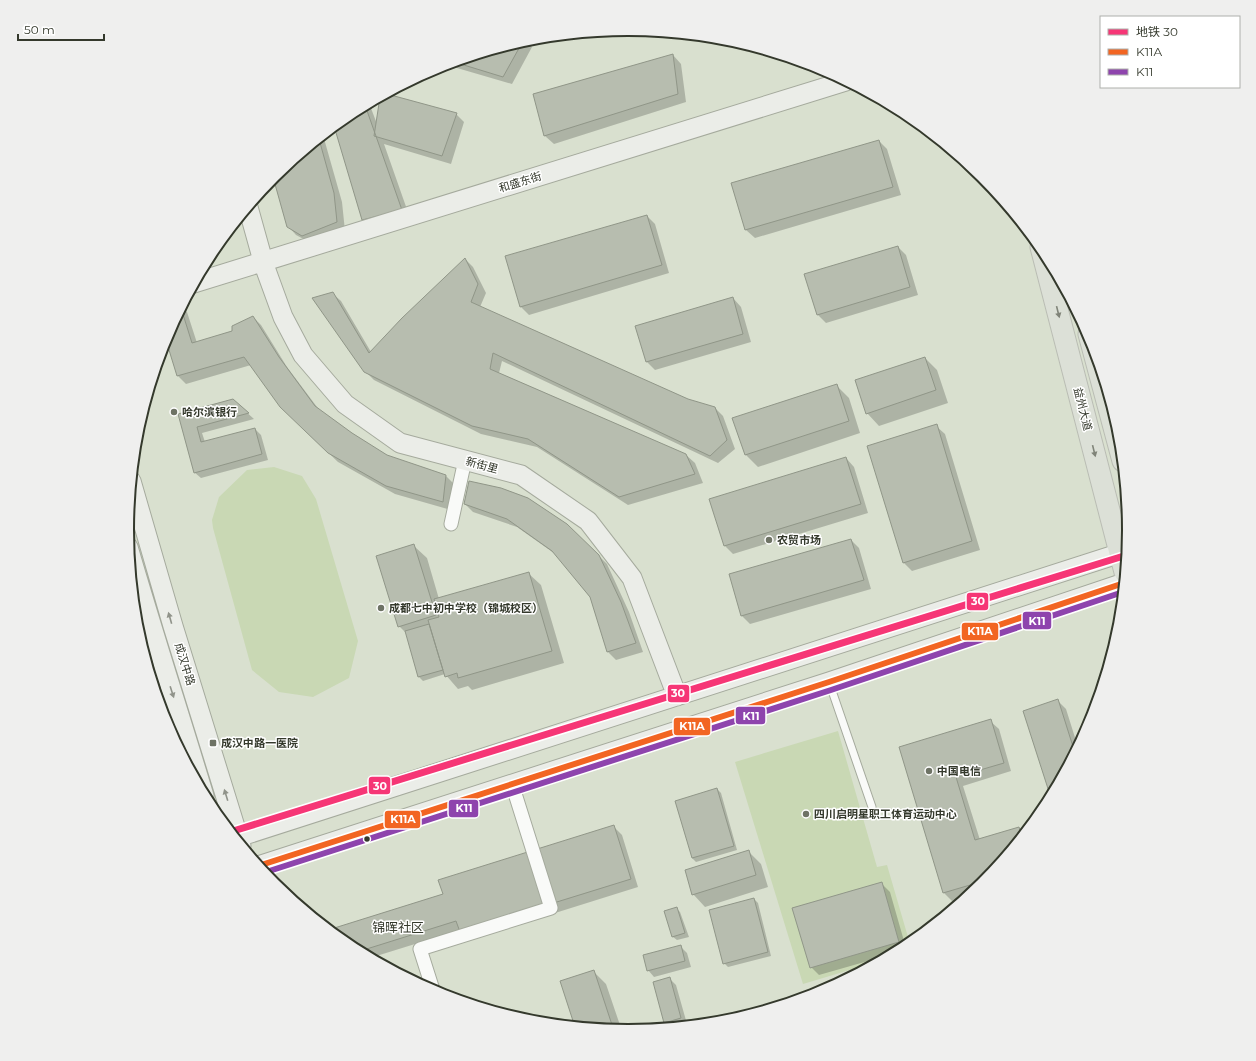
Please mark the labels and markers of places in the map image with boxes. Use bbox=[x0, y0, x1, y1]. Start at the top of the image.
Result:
place label: 哈尔滨银行 bbox=[182, 405, 237, 419]
marker: 哈尔滨银行 bbox=[169, 407, 179, 417]
place label: 农贸市场 bbox=[777, 533, 821, 547]
marker: 农贸市场 bbox=[764, 535, 774, 545]
place label: 成都七中初中学校（锦城校区） bbox=[389, 601, 543, 615]
marker: 成都七中初中学校（锦城校区） bbox=[376, 603, 386, 613]
place label: 成汉中路一医院 bbox=[221, 736, 298, 750]
marker: 成汉中路一医院 bbox=[208, 738, 218, 748]
place label: 中国电信 bbox=[937, 764, 981, 778]
marker: 中国电信 bbox=[924, 766, 934, 776]
place label: 四川启明星职工体育运动中心 bbox=[814, 807, 957, 821]
marker: 四川启明星职工体育运动中心 bbox=[801, 809, 811, 819]
unlabelled marker bbox=[362, 834, 372, 844]

